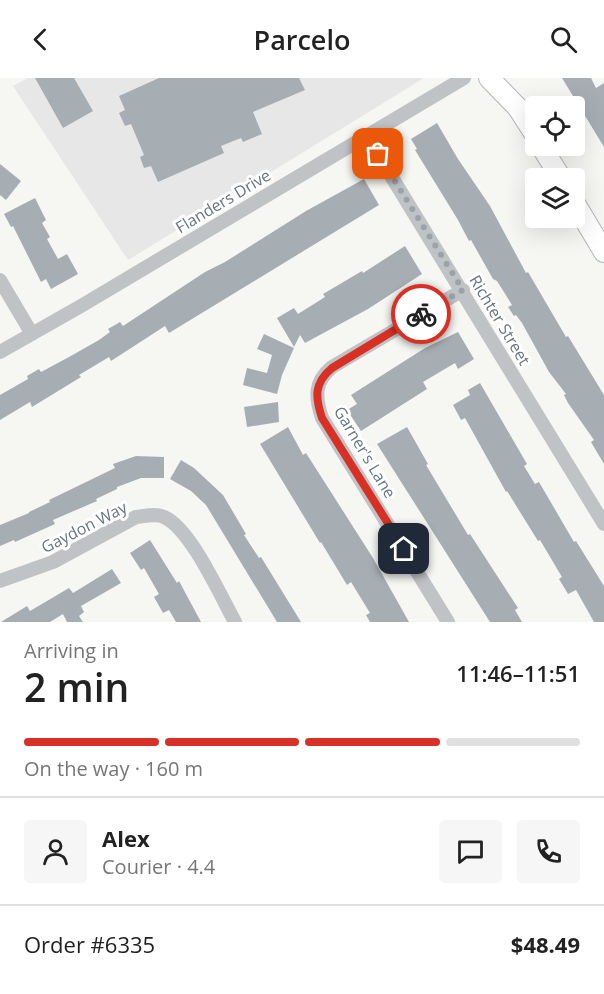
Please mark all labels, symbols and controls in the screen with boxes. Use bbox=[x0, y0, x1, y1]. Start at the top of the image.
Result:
text: Parcelo bbox=[254, 21, 350, 58]
icon: back bbox=[24, 23, 57, 56]
icon: search bbox=[547, 23, 580, 56]
map controls bbox=[525, 96, 585, 228]
button: locate bbox=[525, 96, 585, 156]
pin bbox=[352, 128, 403, 179]
icon: bag bbox=[361, 137, 394, 170]
street label: Flanders Drive bbox=[171, 164, 275, 238]
button: layers bbox=[525, 168, 585, 228]
street label: Richter Street bbox=[464, 271, 536, 369]
courier bbox=[391, 284, 451, 344]
icon: bike bbox=[405, 298, 438, 331]
street label: Garner's Lane bbox=[329, 402, 401, 502]
street label: Gaydon Way bbox=[37, 496, 132, 558]
pin bbox=[378, 523, 429, 574]
icon: home bbox=[387, 532, 420, 565]
text: Arriving in bbox=[24, 637, 119, 664]
text: 11:46–11:51 bbox=[456, 658, 580, 688]
text: 2 min bbox=[24, 660, 129, 713]
text: On the way · 160 m bbox=[24, 755, 203, 782]
button: person bbox=[24, 820, 87, 883]
button: chat bbox=[439, 820, 502, 883]
button: phone bbox=[517, 820, 580, 883]
text: Alex bbox=[102, 823, 150, 853]
text: Courier · 4.4 bbox=[102, 853, 215, 880]
text: Order #6335 bbox=[24, 929, 155, 959]
text: $48.49 bbox=[511, 929, 580, 959]

